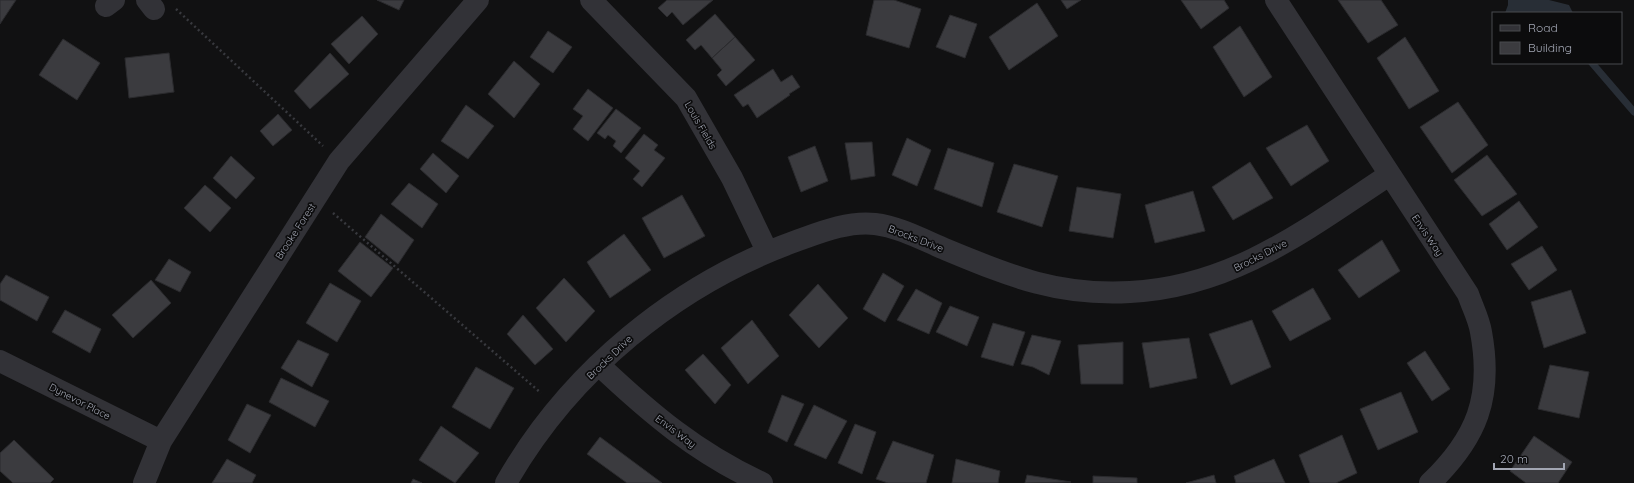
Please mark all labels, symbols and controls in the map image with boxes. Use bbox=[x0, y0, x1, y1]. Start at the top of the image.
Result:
legend bbox=[1492, 12, 1622, 64]
text: Road bbox=[1528, 20, 1558, 35]
text: Building bbox=[1528, 40, 1572, 55]
street label: Louis Fields bbox=[682, 99, 720, 152]
street label: Brooke Forest bbox=[272, 200, 319, 262]
street label: Envis Way bbox=[1409, 212, 1446, 259]
street label: Brocks Drive bbox=[886, 222, 946, 255]
street label: Brocks Drive bbox=[1231, 236, 1289, 274]
street label: Brocks Drive bbox=[584, 332, 635, 382]
street label: Dynevor Place bbox=[47, 380, 113, 423]
street label: Envis Way bbox=[653, 412, 699, 451]
scale bar bbox=[1494, 445, 1564, 471]
text: 20 m bbox=[1500, 451, 1528, 466]

